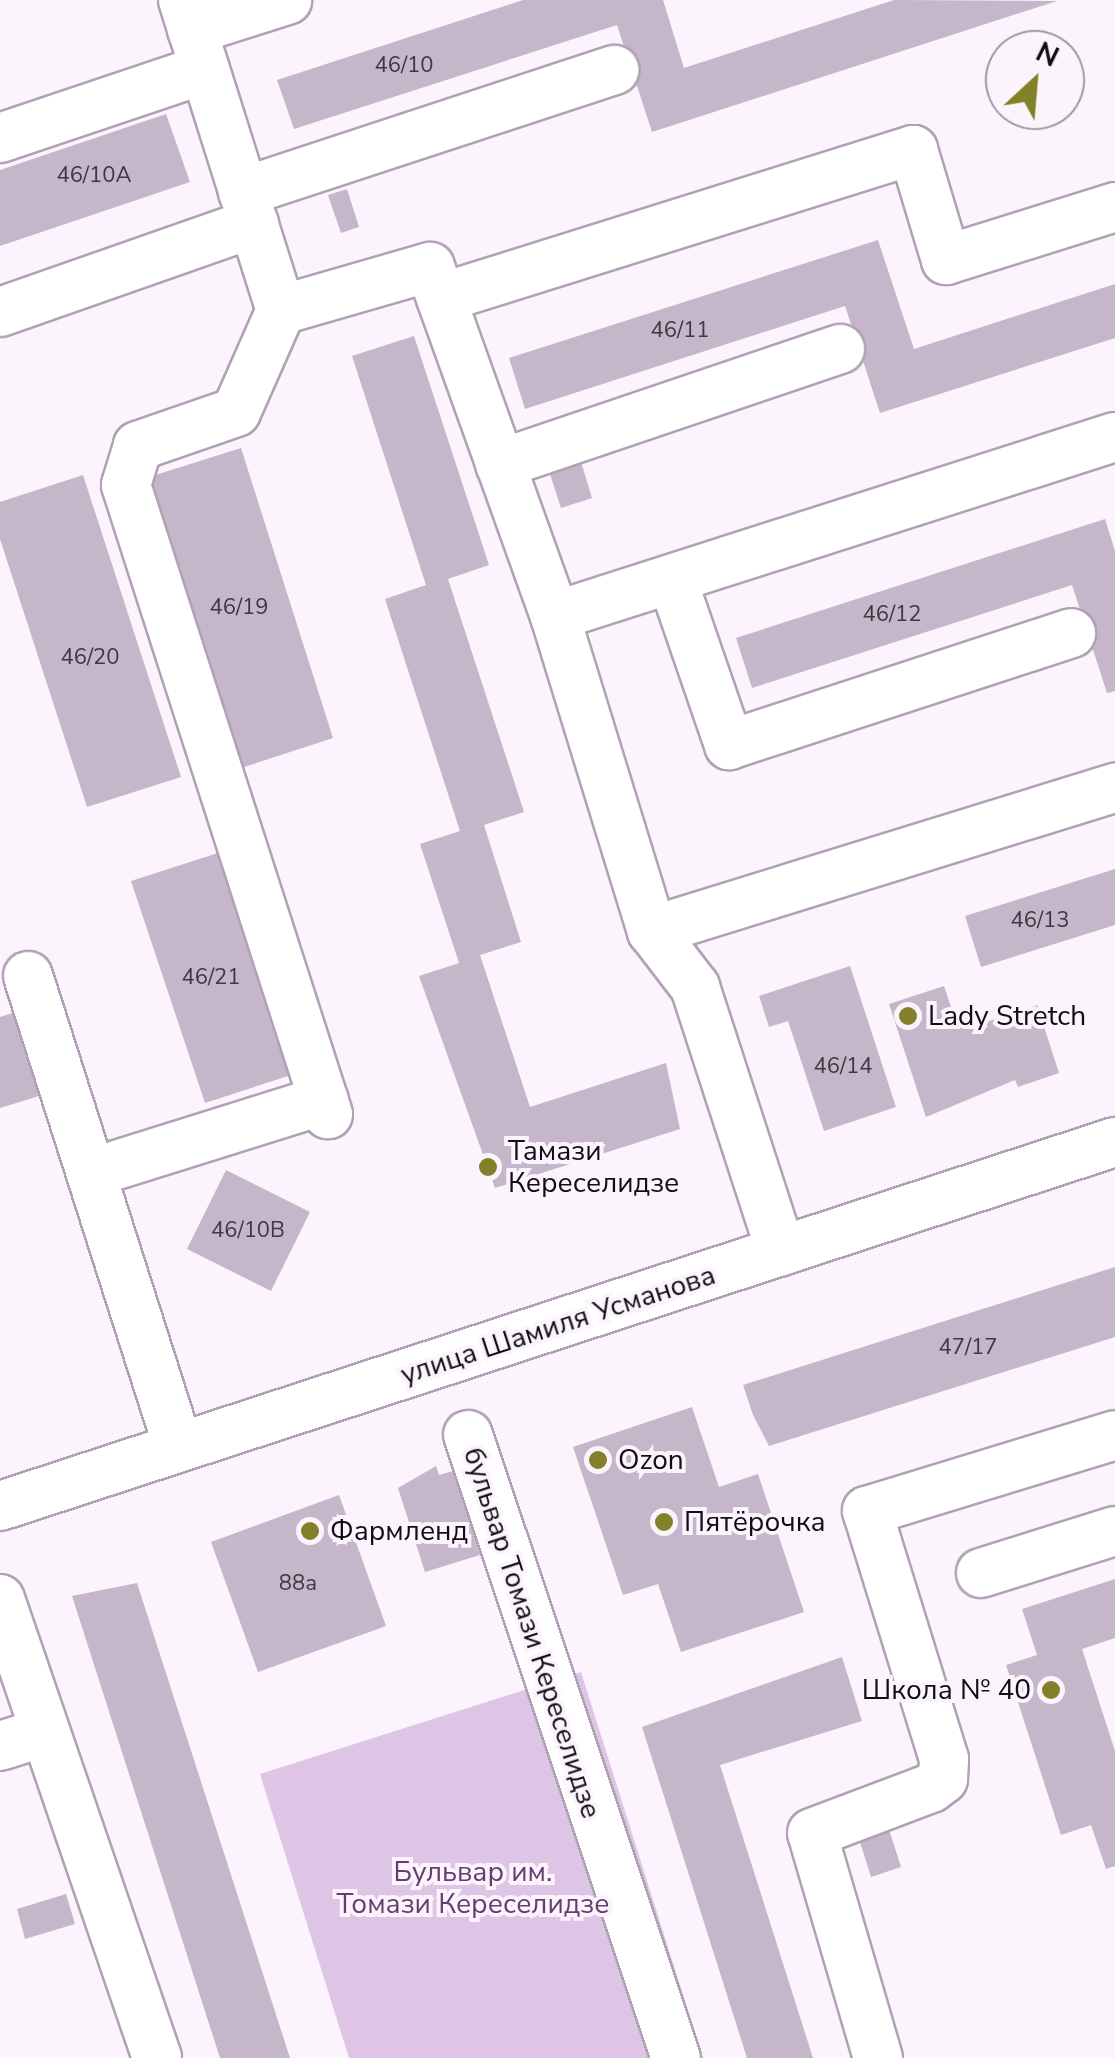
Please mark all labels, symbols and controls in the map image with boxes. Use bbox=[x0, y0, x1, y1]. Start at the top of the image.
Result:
north arrow bbox=[985, 30, 1085, 130]
text: N bbox=[1030, 33, 1065, 77]
house number: 46/10 bbox=[374, 53, 434, 79]
house number: 46/10А bbox=[56, 163, 132, 189]
house number: 46/11 bbox=[650, 318, 710, 344]
house number: 46/19 bbox=[209, 595, 269, 621]
house number: 46/12 bbox=[862, 602, 922, 628]
house number: 46/20 bbox=[60, 645, 120, 671]
house number: 46/13 bbox=[1010, 908, 1070, 934]
house number: 46/21 bbox=[181, 965, 241, 991]
place label: Lady Stretch bbox=[928, 999, 1086, 1033]
marker: Lady Stretch bbox=[897, 1005, 919, 1027]
house number: 46/14 bbox=[813, 1054, 873, 1080]
place label: Тамази Кереселидзе bbox=[508, 1134, 679, 1200]
marker: Тамази Кереселидзе bbox=[477, 1156, 499, 1178]
house number: 46/10В bbox=[211, 1218, 285, 1244]
street label: улица Шамиля Усманова bbox=[396, 1258, 720, 1392]
house number: 47/17 bbox=[938, 1335, 998, 1361]
street label: бульвар Томази Кереселидзе bbox=[456, 1443, 608, 1823]
place label: Ozon bbox=[618, 1443, 684, 1477]
marker: Ozon bbox=[587, 1449, 609, 1471]
place label: Пятёрочка bbox=[684, 1505, 826, 1539]
marker: Пятёрочка bbox=[653, 1511, 675, 1533]
place label: Фармленд bbox=[330, 1514, 468, 1548]
marker: Фармленд bbox=[299, 1520, 321, 1542]
house number: 88а bbox=[279, 1571, 317, 1597]
place label: Школа № 40 bbox=[862, 1673, 1031, 1707]
marker: Школа № 40 bbox=[1040, 1679, 1062, 1701]
park label: Бульвар им. Томази Кереселидзе bbox=[337, 1855, 609, 1921]

